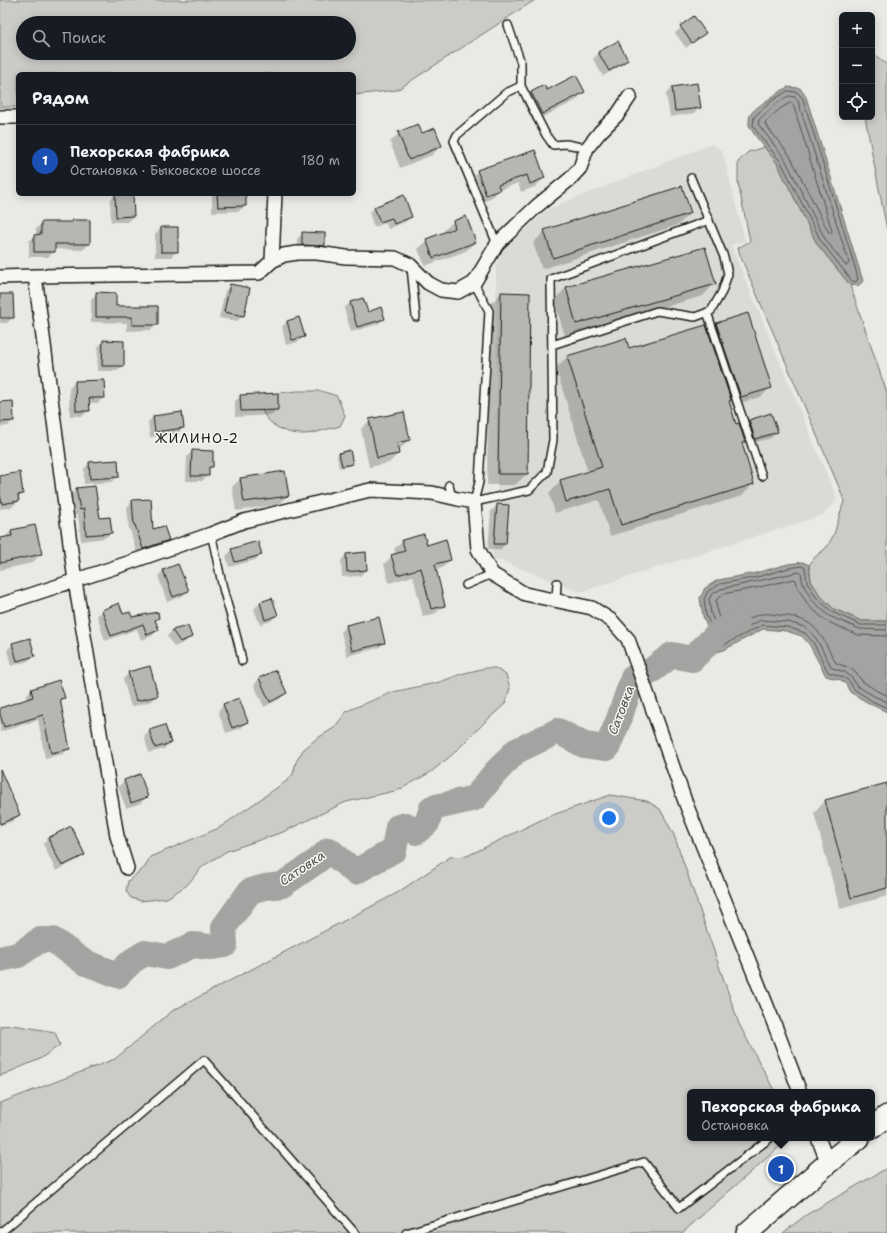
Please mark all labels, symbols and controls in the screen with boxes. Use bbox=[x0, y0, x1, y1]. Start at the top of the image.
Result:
map controls bbox=[839, 12, 875, 120]
button: + bbox=[839, 12, 875, 48]
search box bbox=[16, 16, 356, 60]
icon: search bbox=[30, 27, 52, 49]
text: Поиск bbox=[62, 28, 106, 48]
button: − bbox=[839, 48, 875, 84]
button: locate bbox=[839, 84, 875, 120]
text: Рядом bbox=[32, 87, 89, 109]
text: Пехорская фабрика bbox=[70, 142, 229, 162]
text: 1 bbox=[42, 152, 48, 169]
text: 180 m bbox=[301, 152, 340, 169]
text: Остановка · Быковское шоссе bbox=[70, 162, 261, 179]
district label: ЖИЛИНО-2 bbox=[155, 429, 239, 447]
water label: Сатовка bbox=[604, 683, 638, 737]
your location bbox=[599, 808, 619, 828]
water label: Сатовка bbox=[276, 847, 328, 889]
popup bbox=[687, 1089, 875, 1141]
text: Пехорская фабрика bbox=[701, 1097, 861, 1117]
text: Остановка bbox=[701, 1117, 769, 1134]
pin: 1 bbox=[768, 1154, 794, 1184]

